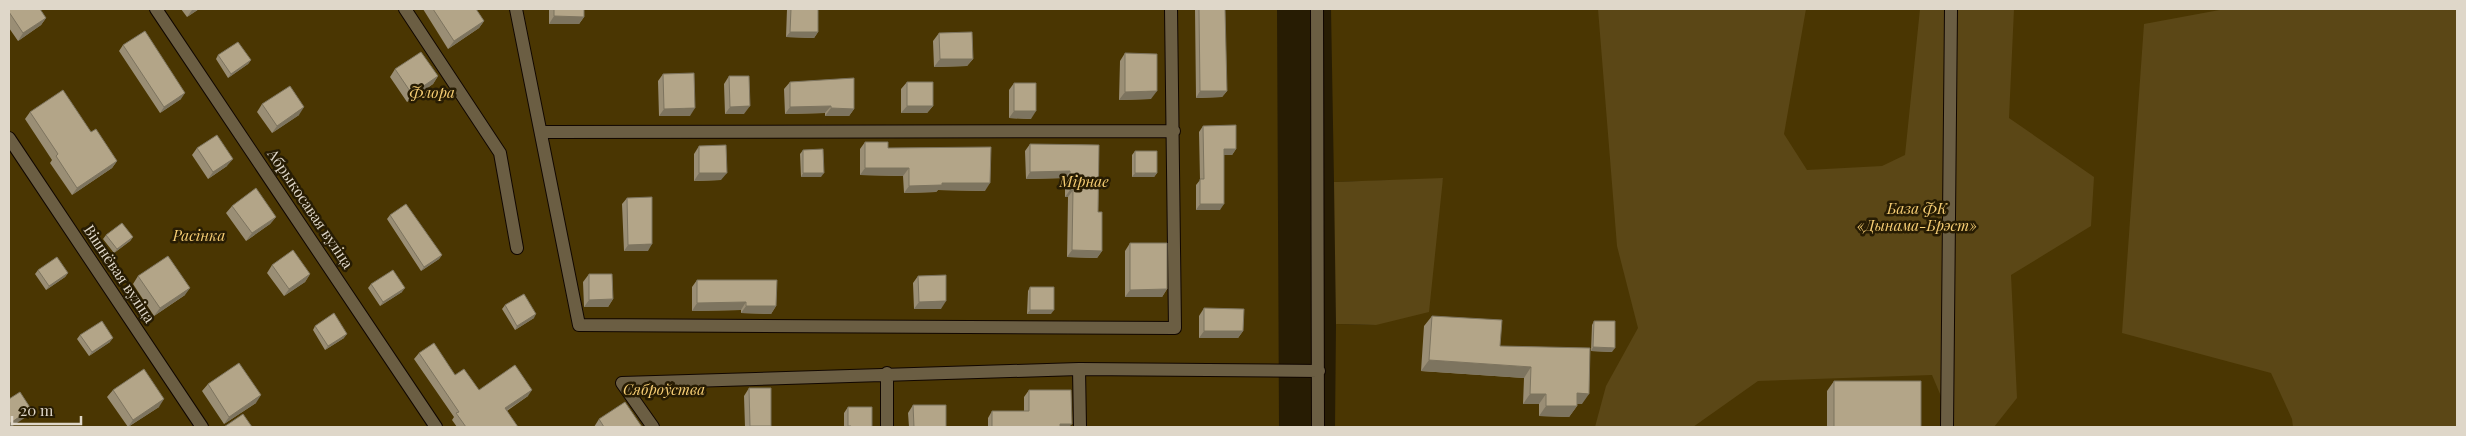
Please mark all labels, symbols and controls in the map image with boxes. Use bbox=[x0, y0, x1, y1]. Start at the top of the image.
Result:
park label: Флора bbox=[409, 82, 455, 102]
street label: Абрыкосавая вуліца bbox=[263, 144, 359, 273]
park label: Мірнае bbox=[1058, 171, 1109, 191]
park label: База ФК «Дынама-Брэст» bbox=[1857, 198, 1977, 235]
street label: Вішнёвая вуліца bbox=[80, 221, 160, 327]
park label: Расінка bbox=[172, 225, 225, 245]
park label: Сяброўства bbox=[623, 379, 705, 399]
scale bar bbox=[12, 394, 81, 426]
text: 20 m bbox=[20, 400, 54, 420]

